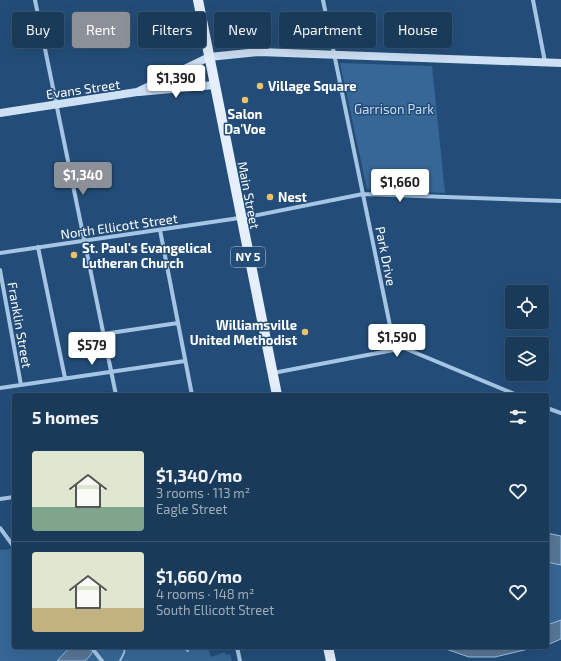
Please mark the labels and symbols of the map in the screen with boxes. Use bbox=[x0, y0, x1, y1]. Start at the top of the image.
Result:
pin: $1,390 bbox=[143, 65, 209, 99]
street label: Evans Street bbox=[45, 76, 121, 102]
place label: Village Square bbox=[268, 78, 357, 94]
marker: Village Square bbox=[255, 81, 265, 91]
marker: Salon Da'Voe bbox=[240, 95, 250, 105]
park label: Garrison Park bbox=[354, 101, 434, 117]
place label: Salon Da'Voe bbox=[224, 106, 266, 137]
street label: Main Street bbox=[235, 160, 263, 230]
pin: $1,340 bbox=[50, 162, 116, 196]
pin: $1,660 bbox=[367, 169, 433, 203]
place label: Nest bbox=[278, 189, 308, 205]
marker: Nest bbox=[265, 192, 275, 202]
street label: North Ellicott Street bbox=[59, 210, 179, 242]
street label: Park Drive bbox=[372, 225, 400, 287]
place label: St. Paul's Evangelical Lutheran Church bbox=[82, 240, 212, 271]
road number: NY 5 bbox=[231, 247, 265, 267]
marker: St. Paul's Evangelical Lutheran Church bbox=[69, 250, 79, 260]
street label: Franklin Street bbox=[5, 281, 35, 369]
place label: Williamsville United Methodist bbox=[190, 317, 298, 348]
pin: $1,590 bbox=[364, 324, 430, 358]
marker: Williamsville United Methodist bbox=[300, 327, 310, 337]
pin: $579 bbox=[68, 332, 116, 366]

